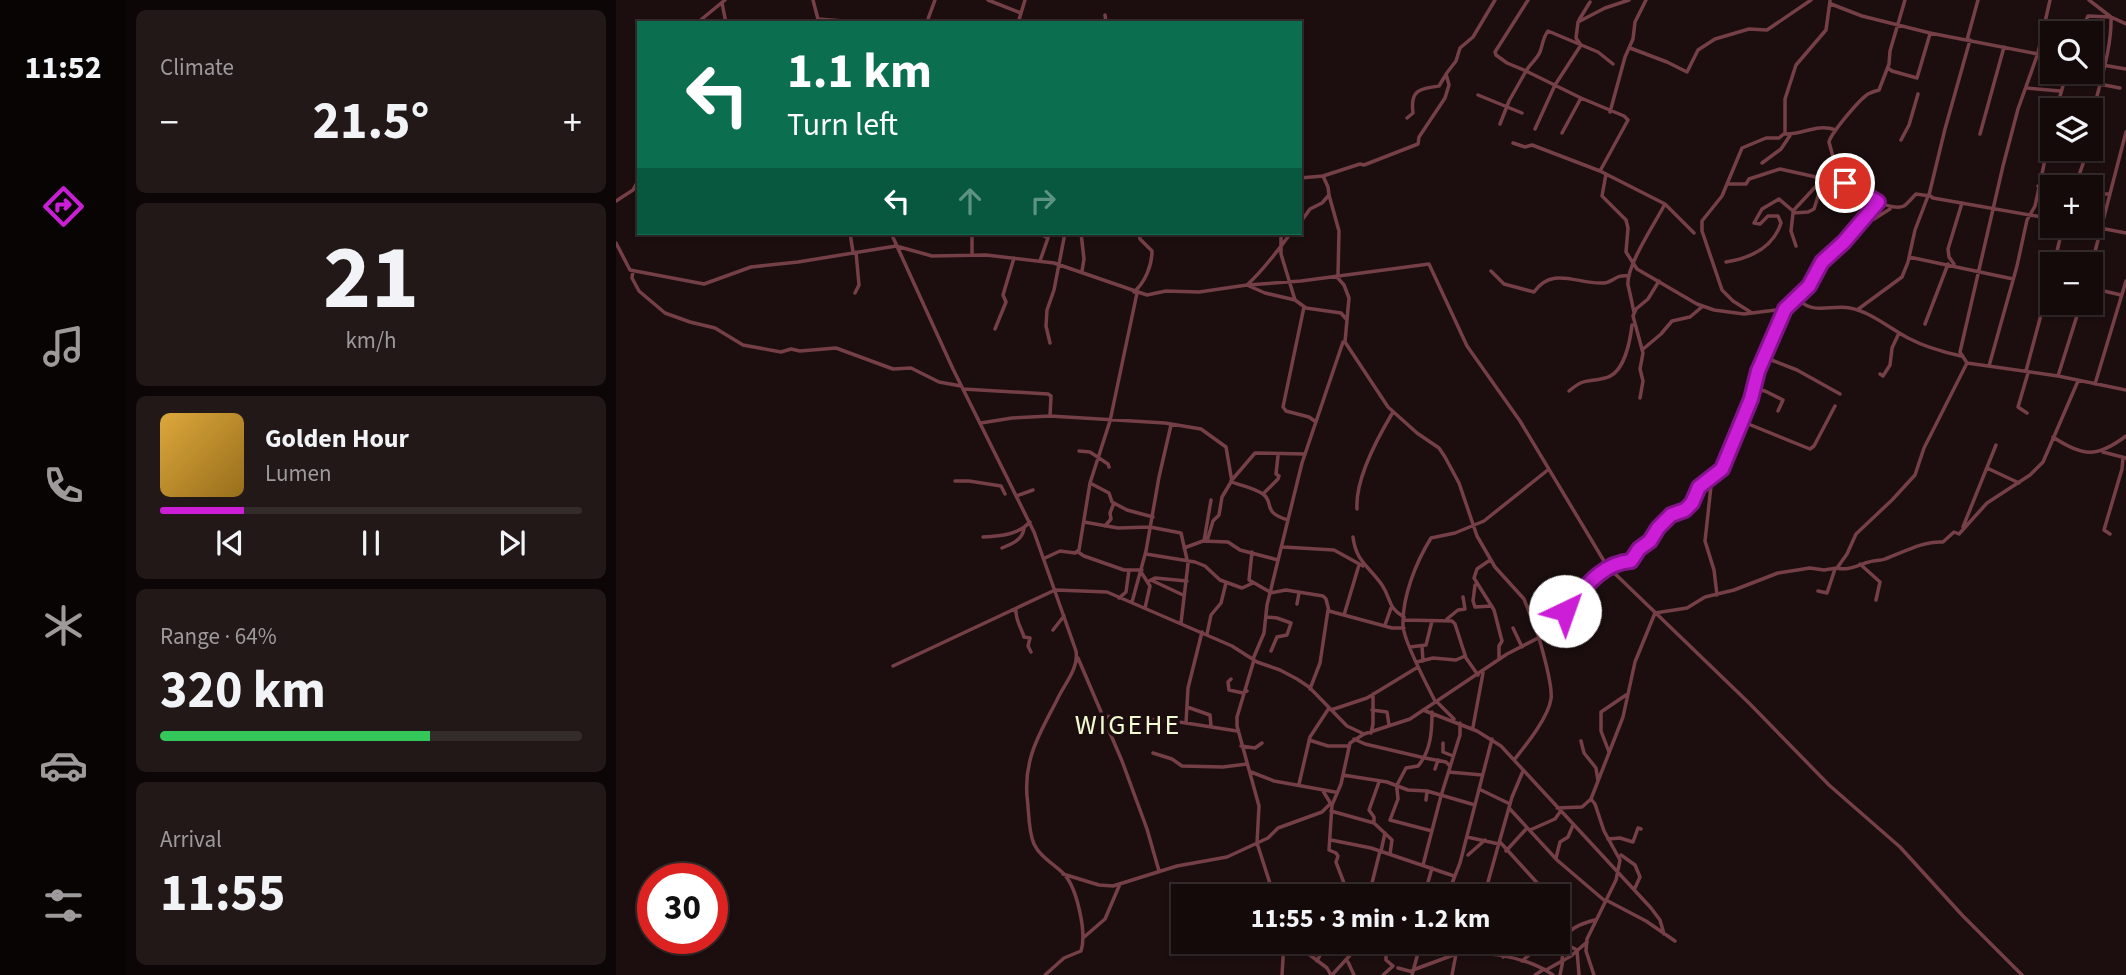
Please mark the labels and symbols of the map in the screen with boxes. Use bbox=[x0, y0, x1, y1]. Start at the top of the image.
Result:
pin bbox=[1815, 153, 1875, 213]
position arrow bbox=[1528, 574, 1602, 648]
district label: WIGEHE bbox=[1075, 705, 1181, 745]
speed limit sign: 30 bbox=[637, 863, 728, 954]

